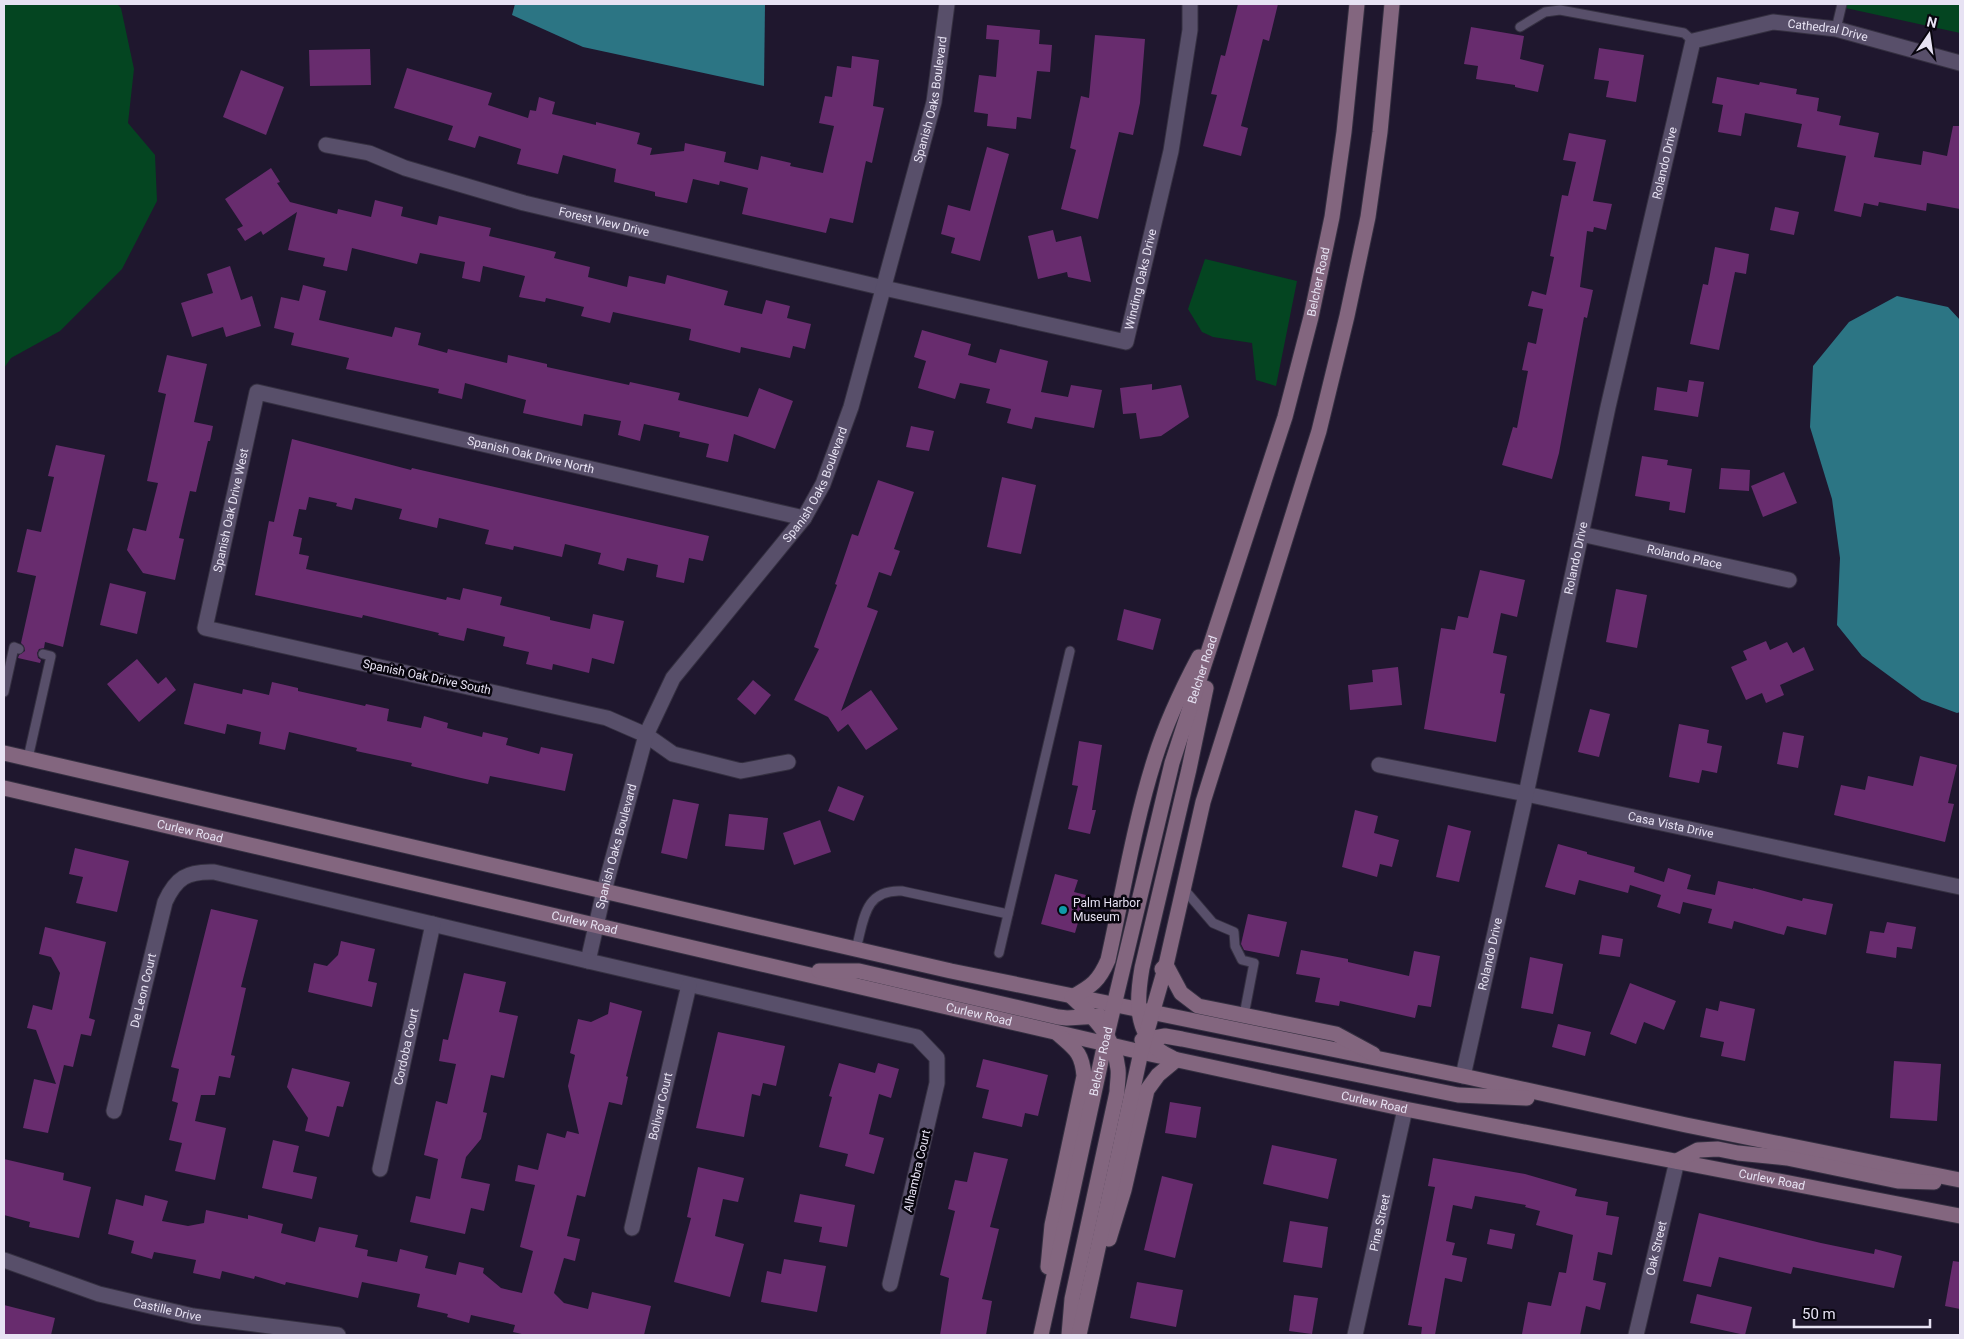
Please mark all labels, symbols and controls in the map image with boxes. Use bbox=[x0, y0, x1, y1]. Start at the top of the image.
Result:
north arrow bbox=[1904, 10, 1954, 60]
text: N bbox=[1925, 13, 1939, 31]
street label: Cathedral Drive bbox=[1787, 17, 1869, 44]
street label: Spanish Oaks Boulevard bbox=[911, 35, 950, 164]
street label: Rolando Drive bbox=[1649, 125, 1680, 201]
street label: Forest View Drive bbox=[557, 204, 651, 239]
street label: Winding Oaks Drive bbox=[1122, 227, 1159, 331]
street label: Belcher Road bbox=[1304, 246, 1332, 318]
street label: Spanish Oaks Boulevard bbox=[780, 425, 850, 545]
street label: Spanish Oak Drive North bbox=[466, 434, 596, 476]
street label: Spanish Oak Drive West bbox=[210, 447, 251, 574]
street label: Rolando Drive bbox=[1561, 521, 1590, 596]
street label: Rolando Place bbox=[1646, 542, 1723, 572]
street label: Belcher Road bbox=[1185, 634, 1220, 705]
street label: Spanish Oak Drive South bbox=[362, 657, 492, 697]
street label: Spanish Oaks Boulevard bbox=[593, 782, 640, 910]
street label: Casa Vista Drive bbox=[1627, 809, 1715, 841]
street label: Curlew Road bbox=[156, 817, 224, 846]
place label: Palm Harbor Museum bbox=[1073, 896, 1140, 924]
marker: Palm Harbor Museum bbox=[1057, 904, 1069, 916]
street label: Curlew Road bbox=[550, 908, 619, 937]
street label: Rolando Drive bbox=[1475, 916, 1505, 992]
street label: De Leon Court bbox=[128, 952, 159, 1029]
street label: Curlew Road bbox=[945, 1000, 1013, 1029]
street label: Cordoba Court bbox=[391, 1007, 422, 1086]
street label: Belcher Road bbox=[1087, 1025, 1116, 1098]
street label: Bolivar Court bbox=[646, 1071, 675, 1142]
street label: Curlew Road bbox=[1340, 1088, 1409, 1116]
street label: Alhambra Court bbox=[901, 1128, 933, 1214]
street label: Curlew Road bbox=[1738, 1166, 1806, 1193]
street label: Pine Street bbox=[1367, 1193, 1393, 1253]
street label: Oak Street bbox=[1643, 1220, 1670, 1277]
street label: Castille Drive bbox=[132, 1295, 202, 1324]
scale bar bbox=[1794, 1296, 1930, 1328]
text: 50 m bbox=[1802, 1305, 1836, 1323]

